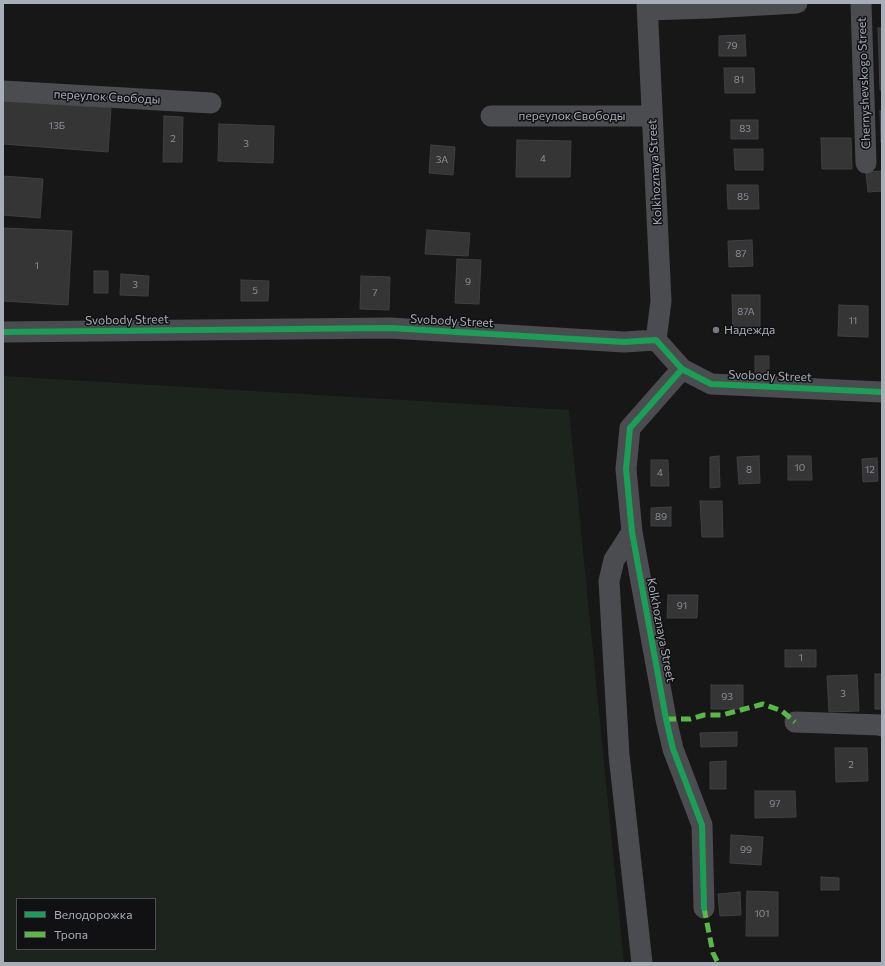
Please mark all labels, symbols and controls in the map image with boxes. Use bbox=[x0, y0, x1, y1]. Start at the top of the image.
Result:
street label: Chernyshevskogo Street bbox=[854, 17, 874, 149]
house number: 79 bbox=[726, 40, 738, 52]
house number: 81 bbox=[734, 74, 744, 86]
street label: переулок Свободы bbox=[53, 87, 161, 107]
street label: переулок Свободы bbox=[519, 109, 625, 123]
street label: Kolkhoznaya Street bbox=[645, 119, 665, 225]
house number: 13Б bbox=[49, 120, 65, 132]
house number: 83 bbox=[739, 123, 751, 135]
house number: 2 bbox=[170, 133, 176, 145]
house number: 3 bbox=[243, 138, 249, 150]
house number: 4 bbox=[540, 153, 546, 165]
house number: 3А bbox=[436, 154, 448, 166]
house number: 85 bbox=[737, 191, 749, 203]
house number: 87 bbox=[735, 248, 747, 260]
house number: 1 bbox=[35, 260, 39, 272]
house number: 9 bbox=[465, 276, 471, 288]
house number: 3 bbox=[132, 279, 138, 291]
house number: 5 bbox=[252, 285, 258, 297]
house number: 7 bbox=[372, 287, 378, 299]
house number: 87А bbox=[737, 306, 755, 318]
street label: Svobody Street bbox=[85, 312, 169, 328]
street label: Svobody Street bbox=[410, 312, 494, 330]
house number: 11 bbox=[849, 315, 857, 327]
place label: Надежда bbox=[724, 323, 775, 337]
marker: Надежда bbox=[711, 325, 721, 335]
street label: Svobody Street bbox=[728, 367, 812, 385]
house number: 10 bbox=[795, 462, 805, 474]
house number: 8 bbox=[746, 464, 752, 476]
house number: 12 bbox=[865, 464, 875, 476]
house number: 4 bbox=[657, 467, 663, 479]
house number: 89 bbox=[655, 511, 667, 523]
street label: Kolkhoznaya Street bbox=[644, 577, 678, 683]
house number: 91 bbox=[677, 600, 687, 612]
house number: 1 bbox=[799, 652, 803, 664]
house number: 3 bbox=[840, 688, 846, 700]
house number: 93 bbox=[721, 691, 733, 703]
house number: 2 bbox=[848, 759, 854, 771]
house number: 97 bbox=[769, 798, 781, 810]
house number: 99 bbox=[740, 844, 752, 856]
legend bbox=[16, 898, 156, 950]
text: Велодорожка bbox=[54, 907, 132, 921]
house number: 101 bbox=[754, 908, 770, 920]
text: Тропа bbox=[54, 927, 88, 941]

